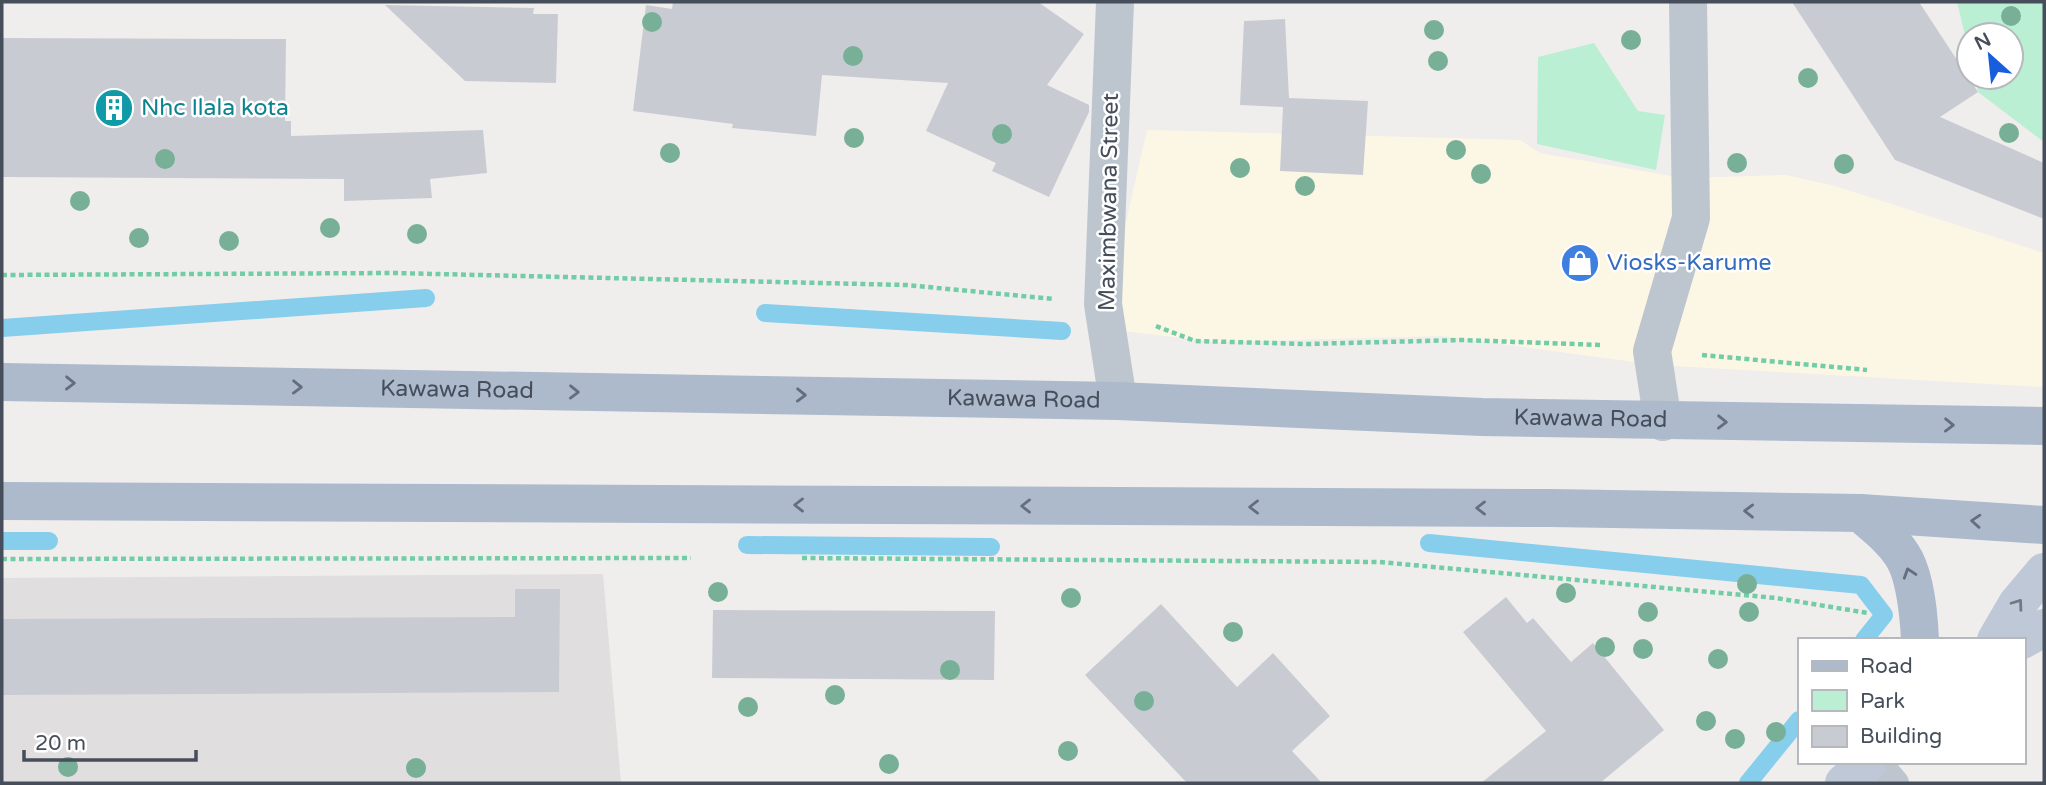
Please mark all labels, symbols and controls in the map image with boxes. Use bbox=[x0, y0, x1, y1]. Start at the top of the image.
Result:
north arrow bbox=[1955, 21, 2025, 91]
text: N bbox=[1971, 28, 1995, 55]
building icon: Nhc Ilala kota bbox=[93, 87, 135, 129]
street label: Maximbwana Street bbox=[1093, 92, 1125, 311]
place label: Nhc Ilala kota bbox=[141, 94, 289, 122]
shop icon: Viosks-Karume bbox=[1559, 242, 1601, 284]
place label: Viosks-Karume bbox=[1607, 249, 1772, 277]
street label: Kawawa Road bbox=[380, 374, 534, 405]
one-way arrow bbox=[65, 375, 76, 391]
one-way arrow bbox=[293, 379, 303, 395]
one-way arrow bbox=[569, 384, 580, 399]
street label: Kawawa Road bbox=[947, 384, 1101, 415]
one-way arrow bbox=[796, 388, 807, 403]
street label: Kawawa Road bbox=[1513, 404, 1668, 434]
one-way arrow bbox=[1716, 415, 1727, 430]
one-way arrow bbox=[1944, 417, 1955, 433]
one-way arrow bbox=[793, 497, 804, 513]
one-way arrow bbox=[1021, 498, 1031, 514]
one-way arrow bbox=[1248, 499, 1259, 515]
one-way arrow bbox=[1476, 500, 1486, 516]
one-way arrow bbox=[1743, 503, 1754, 519]
one-way arrow bbox=[1970, 513, 1981, 528]
one-way arrow bbox=[1903, 567, 1917, 579]
one-way arrow bbox=[2010, 599, 2022, 612]
legend bbox=[1798, 638, 2025, 764]
text: Road bbox=[1860, 654, 1913, 679]
text: Park bbox=[1860, 689, 1905, 714]
scale bar bbox=[24, 718, 196, 762]
text: Building bbox=[1860, 724, 1942, 749]
text: 20 m bbox=[35, 731, 86, 756]

